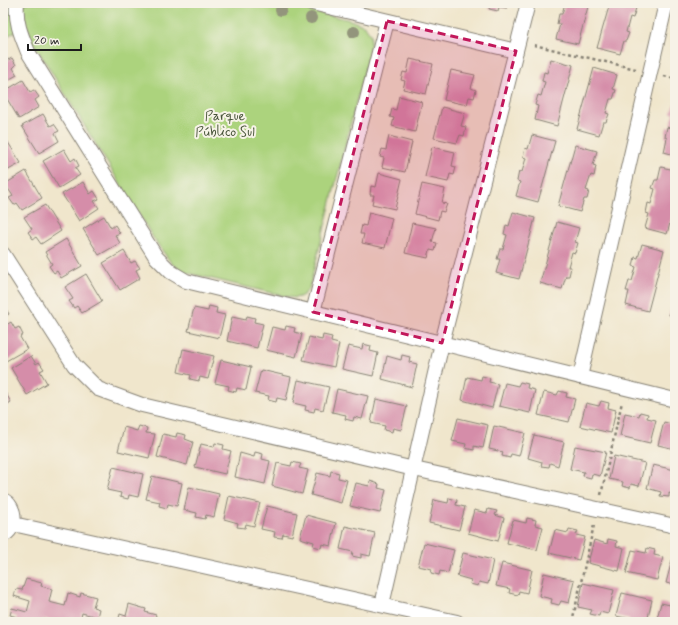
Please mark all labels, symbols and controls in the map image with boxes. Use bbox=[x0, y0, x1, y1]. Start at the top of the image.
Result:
scale bar bbox=[28, 26, 81, 52]
text: 20 m bbox=[34, 33, 60, 49]
park label: Parque Público Sul bbox=[195, 107, 255, 141]

